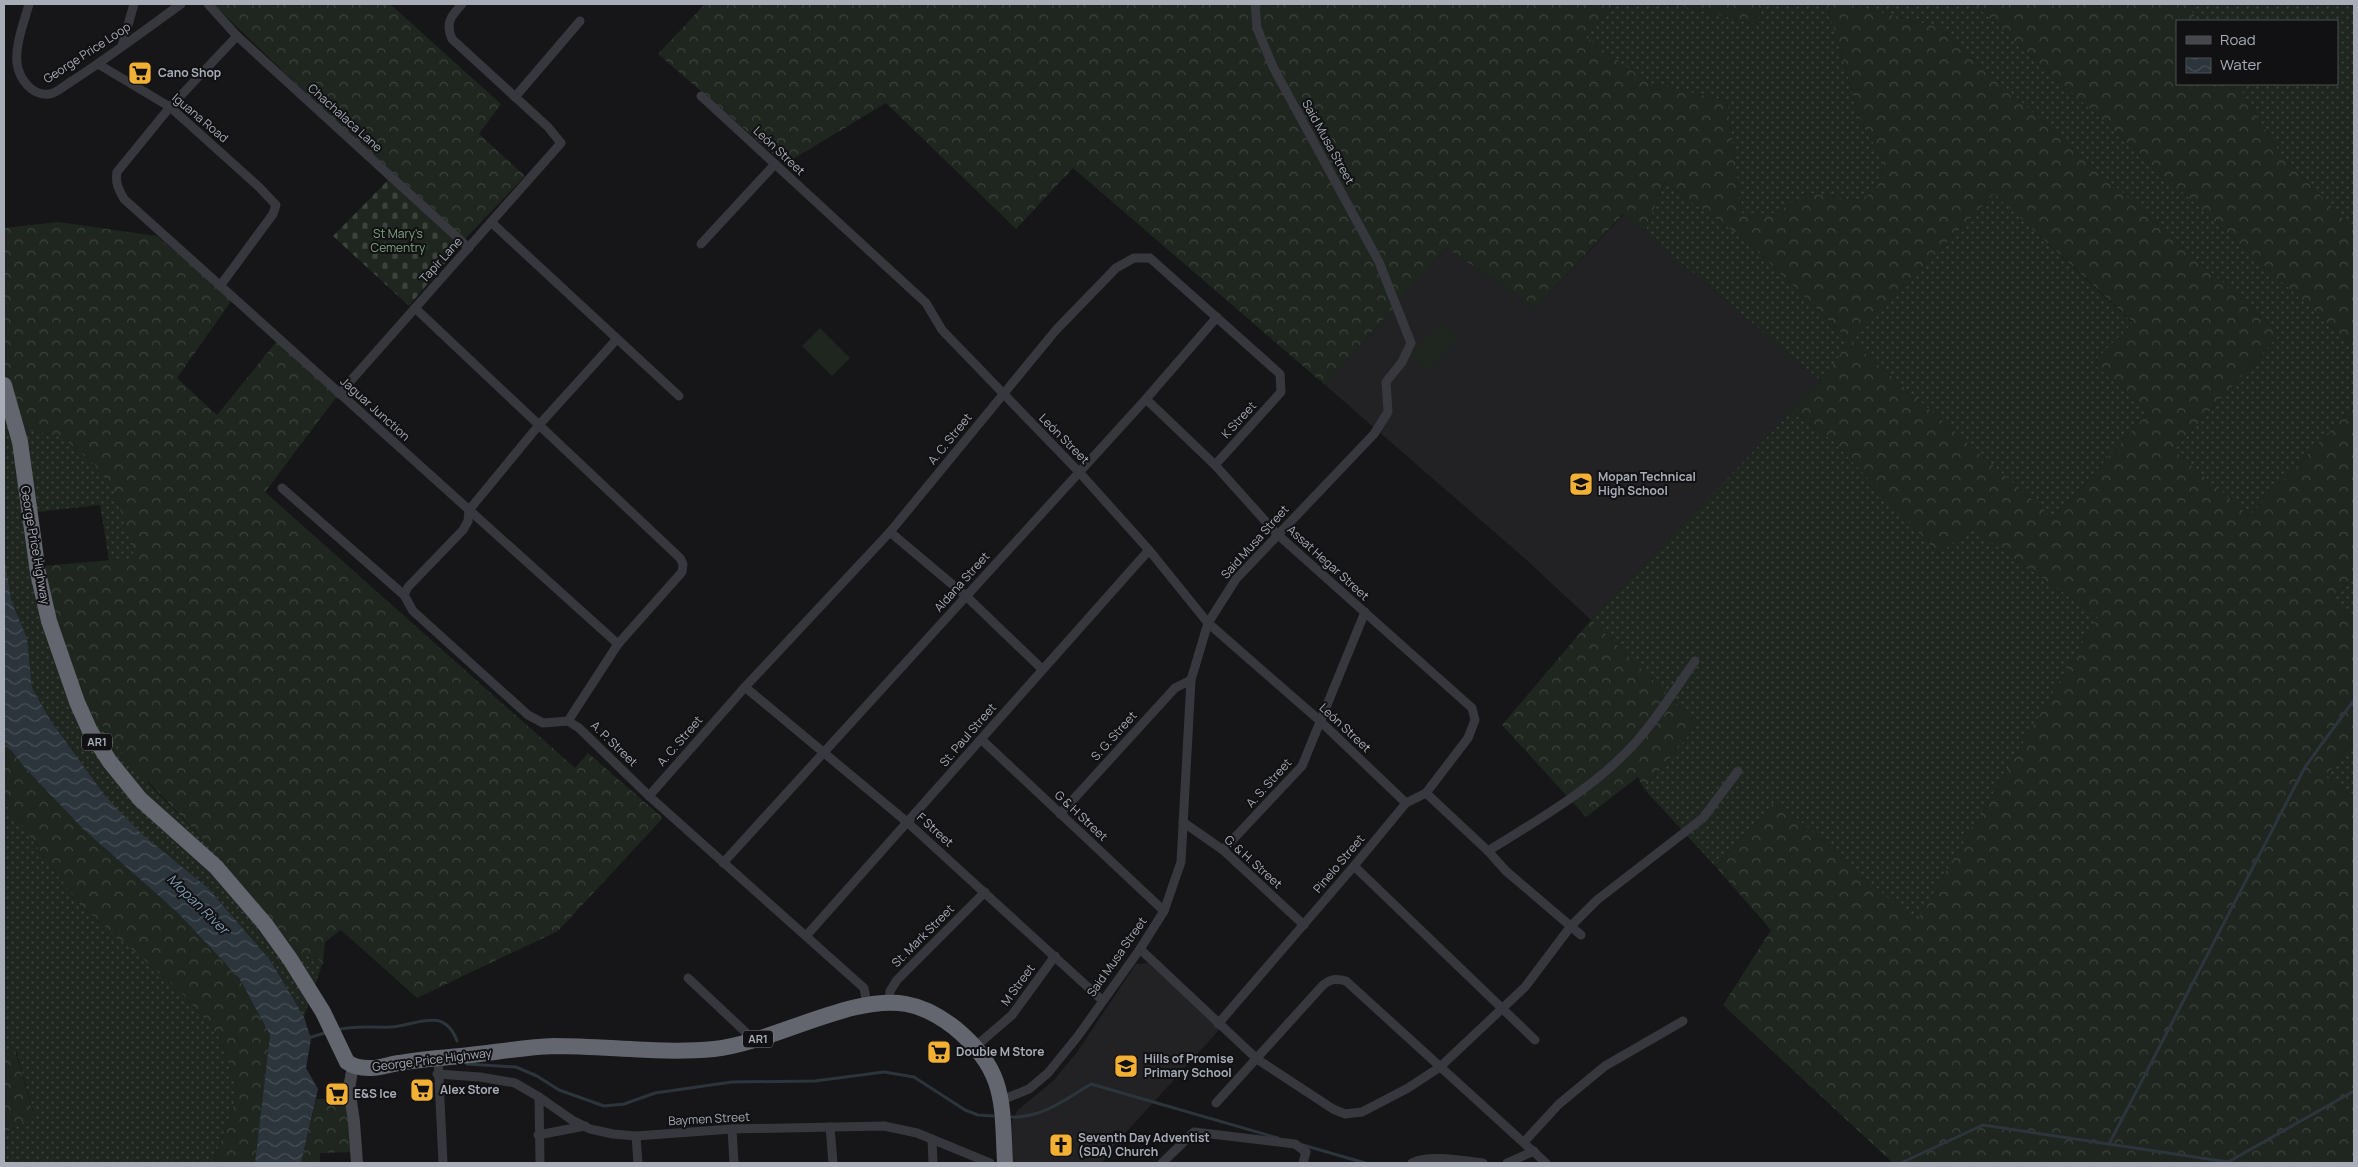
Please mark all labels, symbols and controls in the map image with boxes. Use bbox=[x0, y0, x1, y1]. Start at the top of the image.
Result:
street label: George Price Loop bbox=[40, 18, 134, 87]
legend bbox=[2176, 20, 2338, 85]
text: Road bbox=[2220, 29, 2256, 50]
text: Water bbox=[2220, 54, 2262, 75]
supermarket icon: Cano Shop bbox=[127, 60, 153, 86]
place label: Cano Shop bbox=[158, 64, 221, 81]
street label: Chachalaca Lane bbox=[304, 80, 386, 156]
street label: Iguana Road bbox=[169, 89, 232, 146]
street label: Said Musa Street bbox=[1298, 96, 1359, 187]
street label: León Street bbox=[750, 122, 809, 179]
park label: St Mary's Cementry bbox=[371, 225, 426, 256]
street label: Tapir Lane bbox=[415, 233, 466, 286]
street label: Jaguar Junction bbox=[337, 373, 414, 444]
street label: K Street bbox=[1217, 397, 1260, 442]
street label: A. C. Street bbox=[924, 409, 976, 468]
street label: León Street bbox=[1035, 410, 1093, 468]
place label: Mopan Technical High School bbox=[1598, 468, 1696, 499]
school or university icon: Mopan Technical High School bbox=[1568, 471, 1594, 497]
street label: George Price Highway bbox=[17, 484, 54, 606]
street label: Said Musa Street bbox=[1217, 501, 1293, 582]
street label: Assat Hegar Street bbox=[1284, 521, 1373, 604]
street label: Aldana Street bbox=[930, 548, 993, 615]
street label: St. Paul Street bbox=[935, 699, 1000, 770]
street label: León Street bbox=[1316, 699, 1375, 756]
street label: S. G. Street bbox=[1087, 707, 1141, 764]
street label: A. C. Street bbox=[653, 712, 706, 770]
street label: A. P. Street bbox=[587, 717, 642, 770]
road number: AR1 bbox=[82, 734, 112, 750]
street label: A. S. Street bbox=[1242, 754, 1295, 811]
street label: G & H Street bbox=[1051, 787, 1112, 845]
street label: F Street bbox=[913, 809, 957, 851]
street label: G. & H. Street bbox=[1221, 831, 1286, 892]
street label: Pinelo Street bbox=[1309, 831, 1368, 897]
water label: Mopan River bbox=[163, 869, 235, 939]
street label: St. Mark Street bbox=[888, 900, 958, 971]
street label: Said Musa Street bbox=[1083, 913, 1151, 1000]
street label: M Street bbox=[997, 960, 1039, 1009]
road number: AR1 bbox=[743, 1030, 773, 1048]
supermarket icon: Double M Store bbox=[926, 1039, 952, 1065]
place label: Double M Store bbox=[956, 1043, 1044, 1060]
street label: George Price Highway bbox=[371, 1044, 493, 1075]
place label: Hills of Promise Primary School bbox=[1144, 1050, 1234, 1081]
school or university icon: Hills of Promise Primary School bbox=[1113, 1053, 1139, 1079]
supermarket icon: Alex Store bbox=[409, 1077, 435, 1103]
supermarket icon: E&S Ice bbox=[324, 1081, 350, 1107]
place label: Alex Store bbox=[440, 1081, 500, 1098]
place label: E&S Ice bbox=[354, 1085, 397, 1102]
street label: Baymen Street bbox=[668, 1108, 750, 1129]
place label: Seventh Day Adventist (SDA) Church bbox=[1078, 1129, 1210, 1160]
church icon: Seventh Day Adventist (SDA) Church bbox=[1048, 1132, 1074, 1158]

